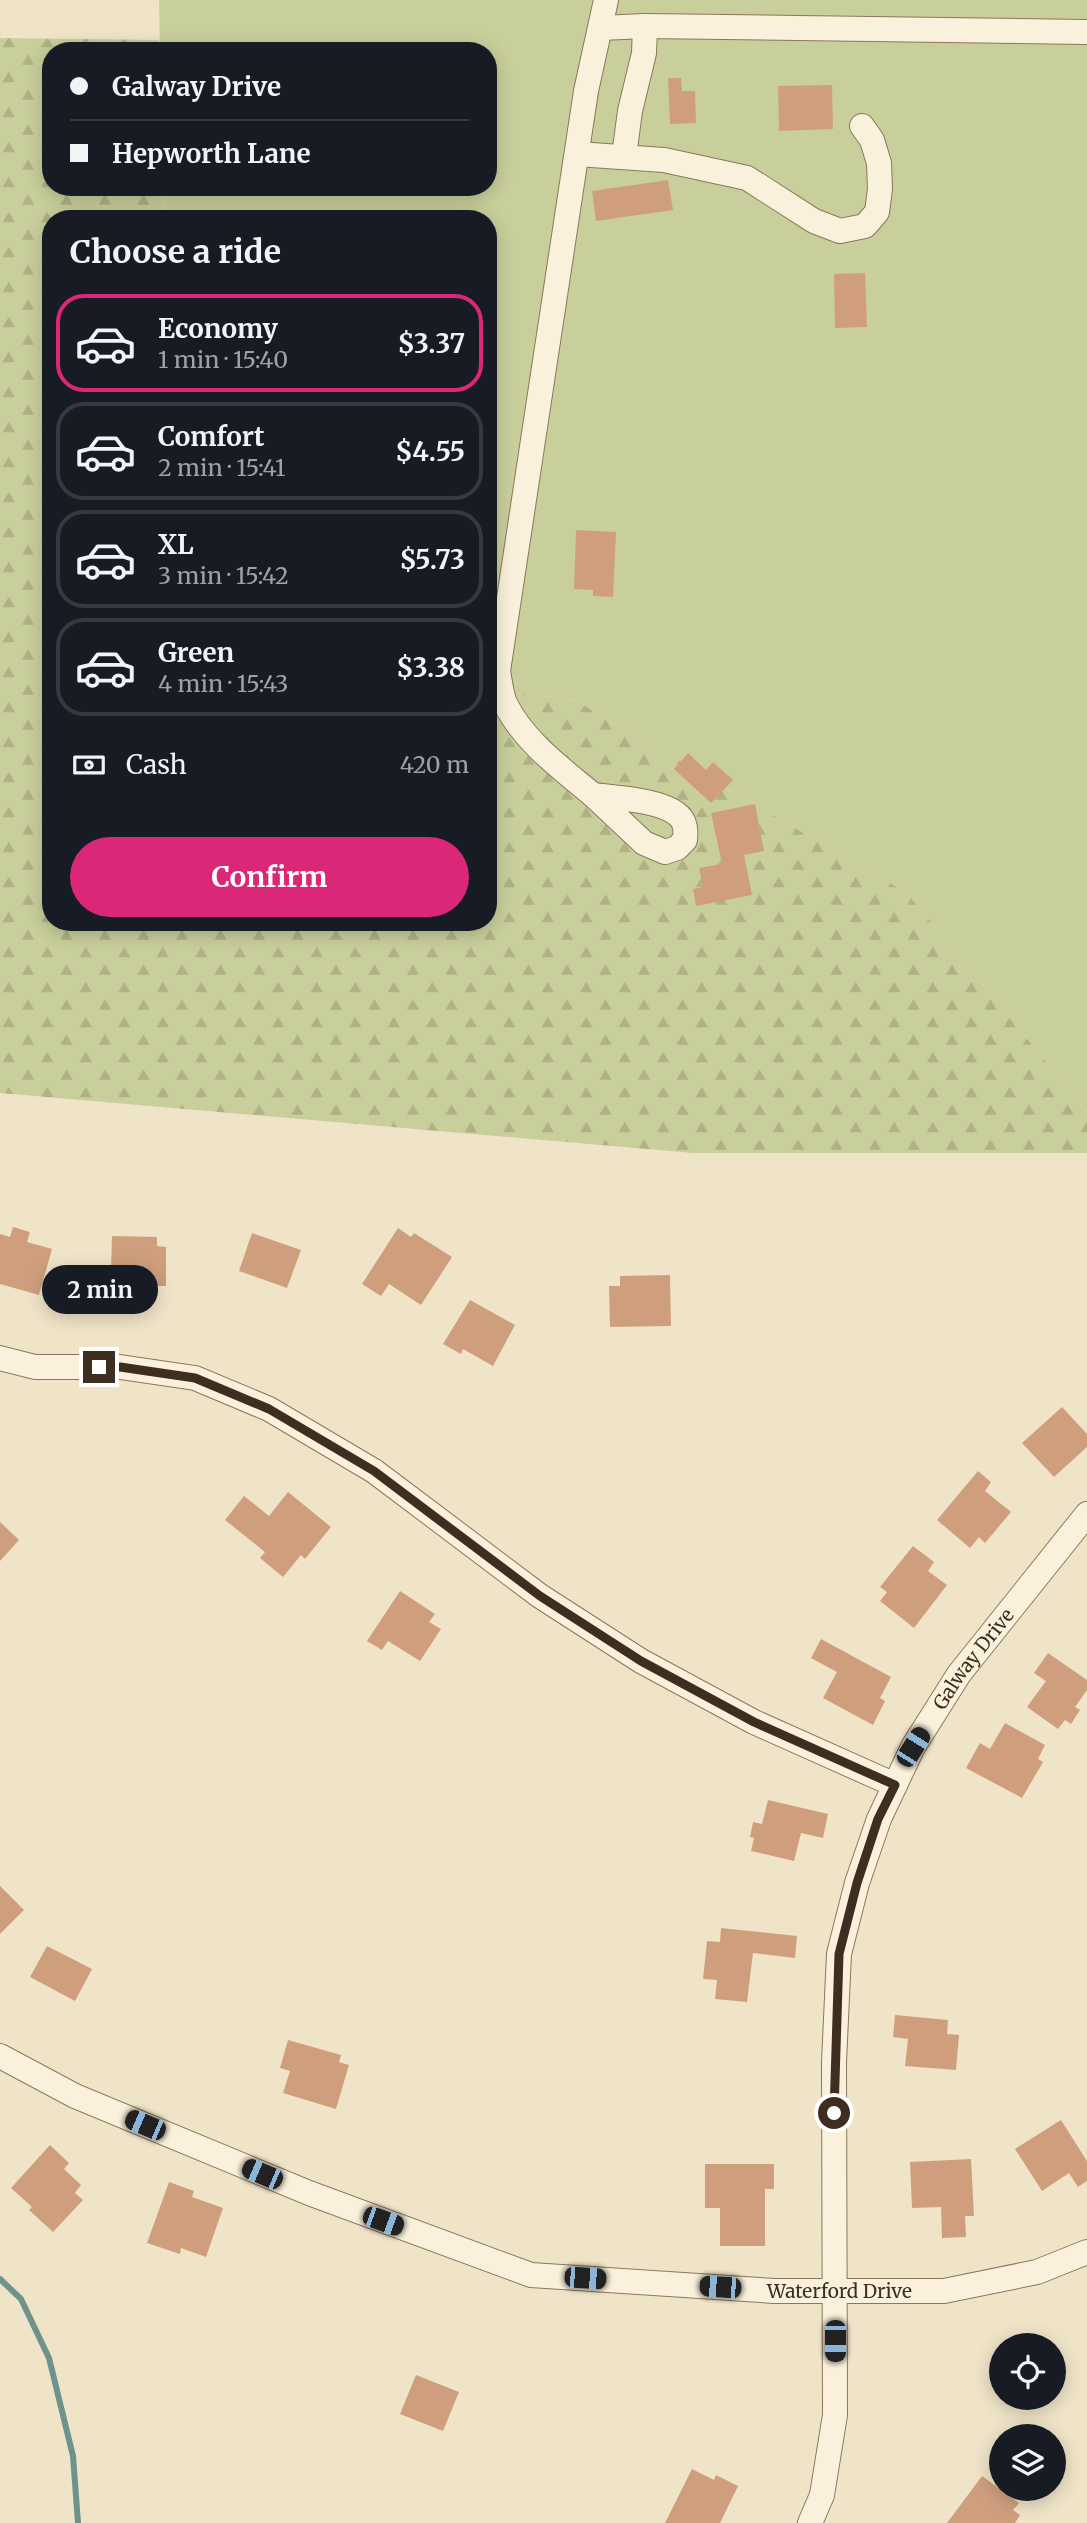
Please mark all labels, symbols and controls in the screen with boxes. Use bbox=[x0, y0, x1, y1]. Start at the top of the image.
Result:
text: Galway Drive bbox=[112, 70, 281, 103]
text: Hepworth Lane bbox=[112, 137, 311, 170]
text: Choose a ride bbox=[70, 232, 281, 272]
icon: car bbox=[74, 312, 137, 375]
text: Economy bbox=[158, 312, 278, 345]
text: $3.37 bbox=[398, 327, 465, 360]
text: 1 min · 15:40 bbox=[158, 345, 288, 374]
icon: car bbox=[74, 420, 137, 483]
text: Comfort bbox=[158, 420, 264, 453]
text: $4.55 bbox=[395, 435, 465, 468]
text: 2 min · 15:41 bbox=[158, 453, 285, 482]
icon: car bbox=[74, 528, 137, 591]
text: XL bbox=[158, 528, 194, 561]
text: $5.73 bbox=[400, 543, 465, 576]
text: 3 min · 15:42 bbox=[158, 561, 289, 590]
icon: car bbox=[74, 636, 137, 699]
text: Green bbox=[158, 636, 234, 669]
text: $3.38 bbox=[396, 651, 465, 684]
text: 4 min · 15:43 bbox=[158, 669, 288, 698]
icon: cash bbox=[70, 746, 108, 784]
text: Cash bbox=[126, 748, 187, 781]
text: 420 m bbox=[400, 750, 469, 779]
button: Confirm bbox=[70, 837, 469, 917]
callout: 2 min bbox=[41, 1266, 157, 1314]
text: 2 min bbox=[67, 1275, 133, 1304]
route end bbox=[83, 1351, 115, 1383]
street label: Galway Drive bbox=[928, 1603, 1019, 1714]
car bbox=[893, 1724, 934, 1770]
route start bbox=[818, 2097, 850, 2129]
car bbox=[122, 2107, 169, 2143]
car bbox=[239, 2156, 286, 2192]
car bbox=[360, 2204, 407, 2238]
car bbox=[564, 2266, 607, 2290]
car bbox=[699, 2275, 742, 2299]
street label: Waterford Drive bbox=[766, 2279, 912, 2303]
car bbox=[825, 2320, 846, 2362]
map controls bbox=[989, 2333, 1066, 2501]
button: locate bbox=[989, 2333, 1066, 2410]
button: layers bbox=[989, 2424, 1066, 2501]

